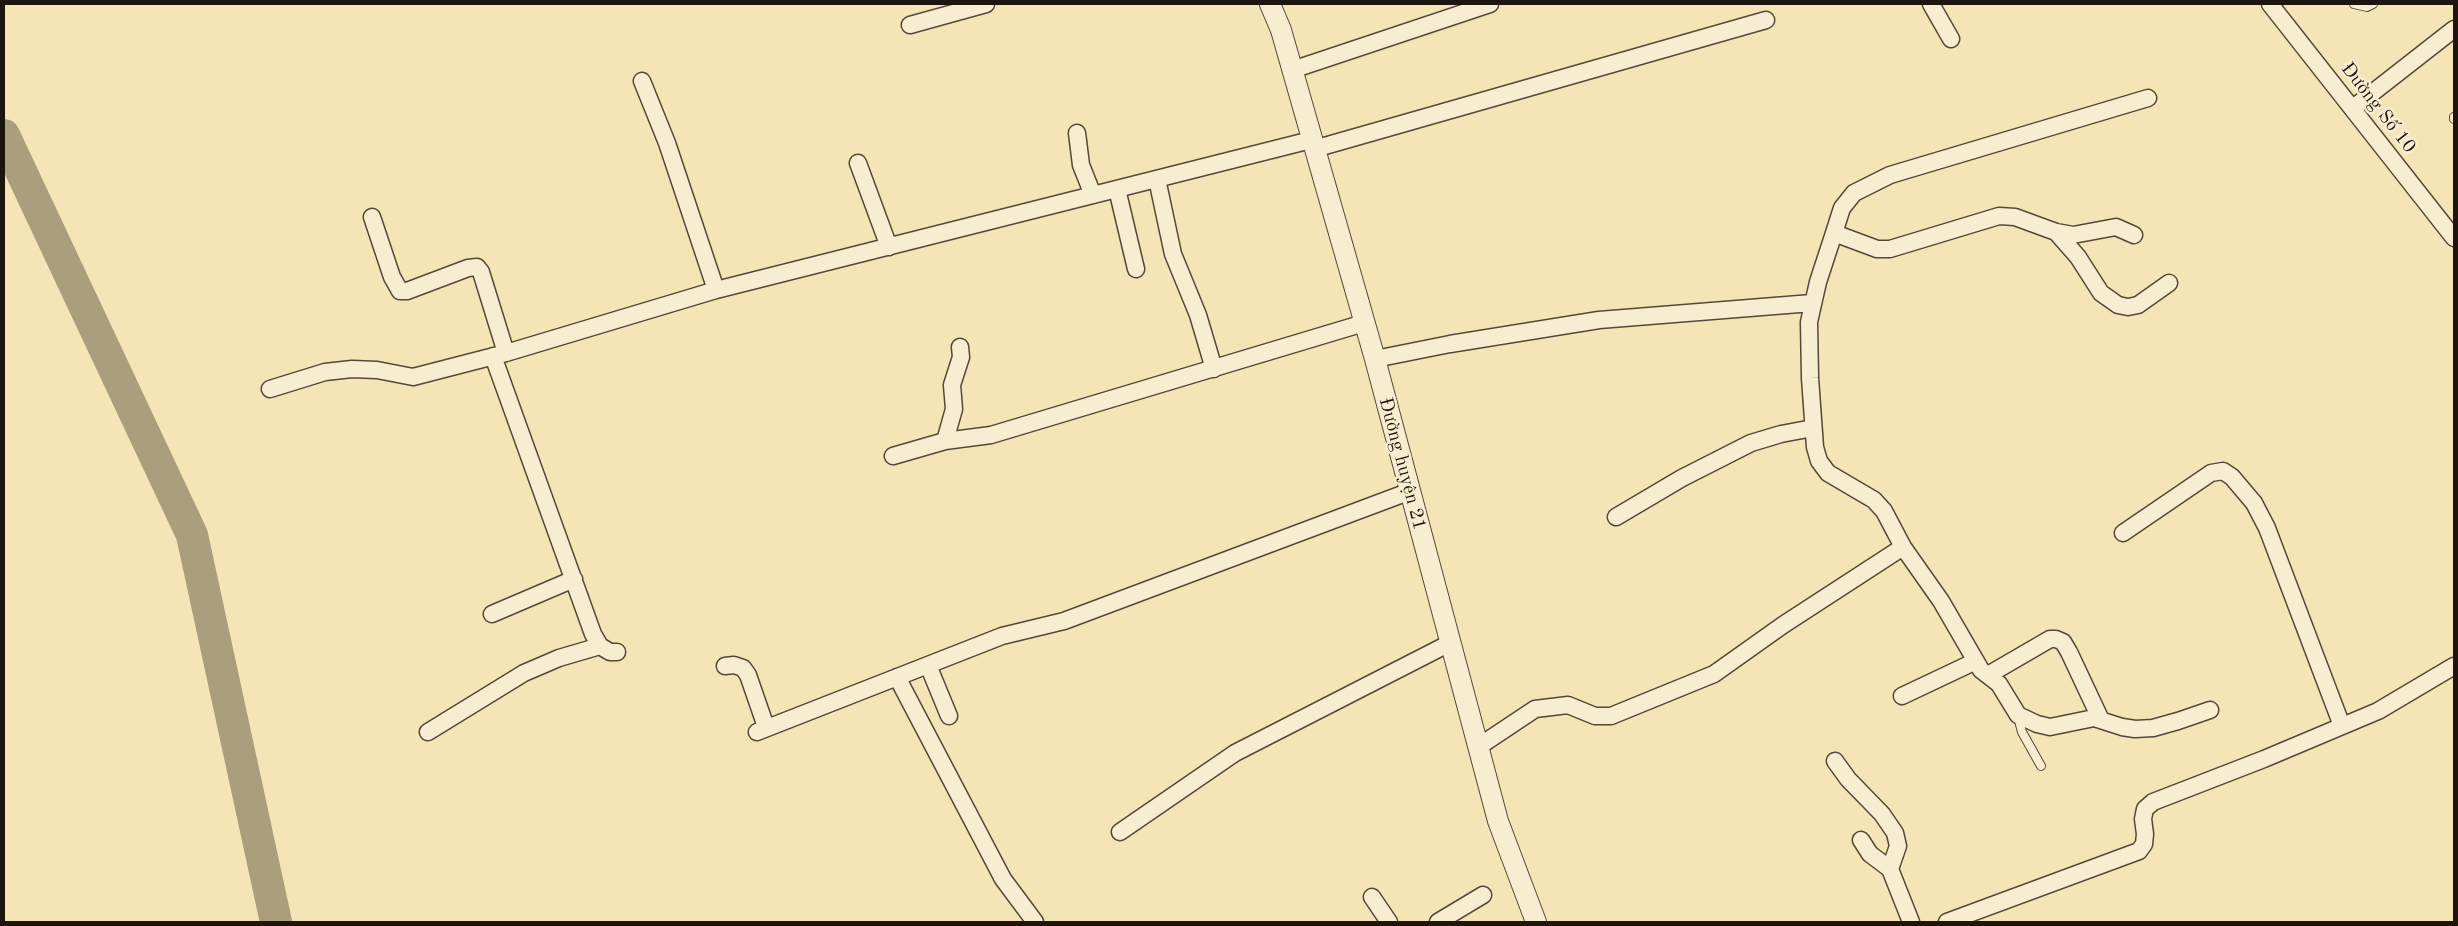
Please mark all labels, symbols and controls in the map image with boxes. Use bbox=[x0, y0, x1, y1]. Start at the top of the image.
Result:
street label: Đường Số 10 bbox=[2336, 58, 2420, 158]
street label: Đường huyện 21 bbox=[1373, 395, 1431, 533]

